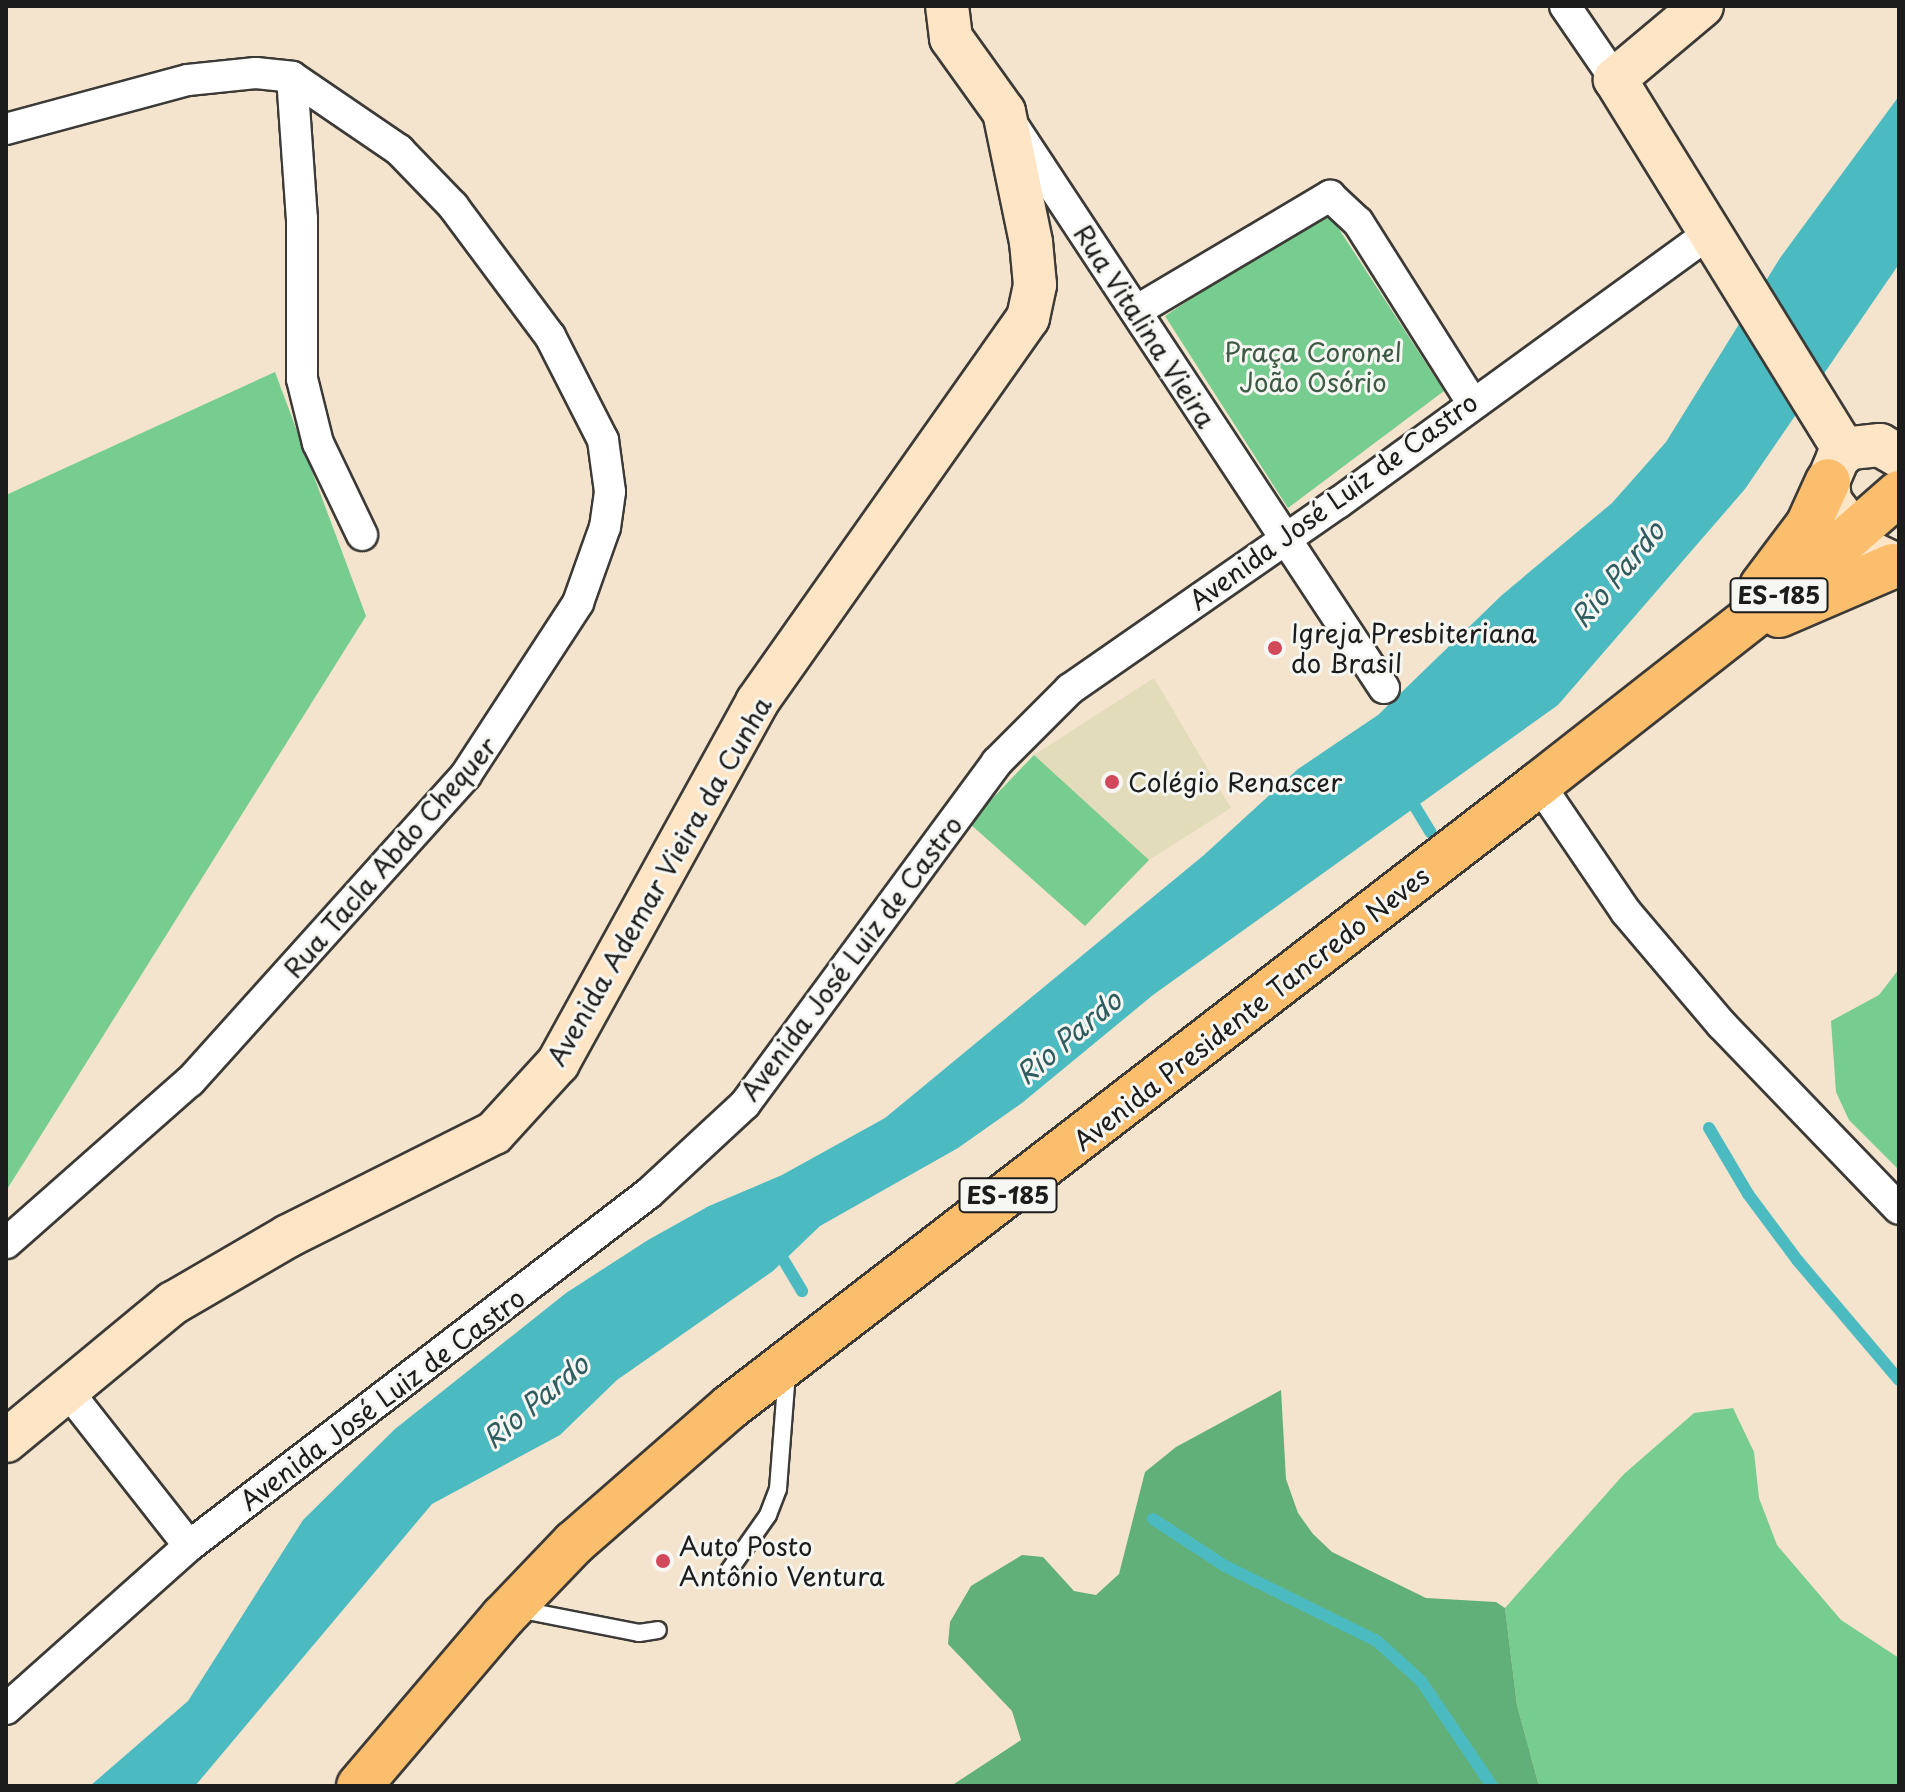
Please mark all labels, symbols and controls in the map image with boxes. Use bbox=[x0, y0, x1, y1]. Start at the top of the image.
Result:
street label: Rua Vitalina Vieira bbox=[1068, 219, 1222, 433]
park label: Praça Coronel João Osório bbox=[1224, 336, 1402, 398]
street label: Avenida José Luiz de Castro bbox=[1182, 385, 1484, 617]
water label: Rio Pardo bbox=[1562, 514, 1672, 634]
road number: ES-185 bbox=[1729, 575, 1829, 615]
place label: Igreja Presbiteriana do Brasil bbox=[1291, 617, 1536, 678]
marker: Igreja Presbiteriana do Brasil bbox=[1266, 639, 1284, 657]
street label: Avenida Ademar Vieira da Cunha bbox=[541, 692, 777, 1070]
street label: Rua Tacla Abdo Chequer bbox=[277, 730, 503, 984]
place label: Colégio Renascer bbox=[1128, 766, 1342, 798]
marker: Colégio Renascer bbox=[1103, 773, 1121, 791]
street label: Avenida José Luiz de Castro bbox=[733, 809, 969, 1107]
street label: Avenida Presidente Tancredo Neves bbox=[1067, 859, 1435, 1157]
water label: Rio Pardo bbox=[1008, 982, 1128, 1092]
road number: ES-185 bbox=[958, 1175, 1058, 1215]
street label: Avenida José Luiz de Castro bbox=[233, 1281, 531, 1517]
water label: Rio Pardo bbox=[475, 1346, 595, 1456]
place label: Auto Posto Antônio Ventura bbox=[679, 1530, 884, 1592]
marker: Auto Posto Antônio Ventura bbox=[654, 1552, 672, 1570]

